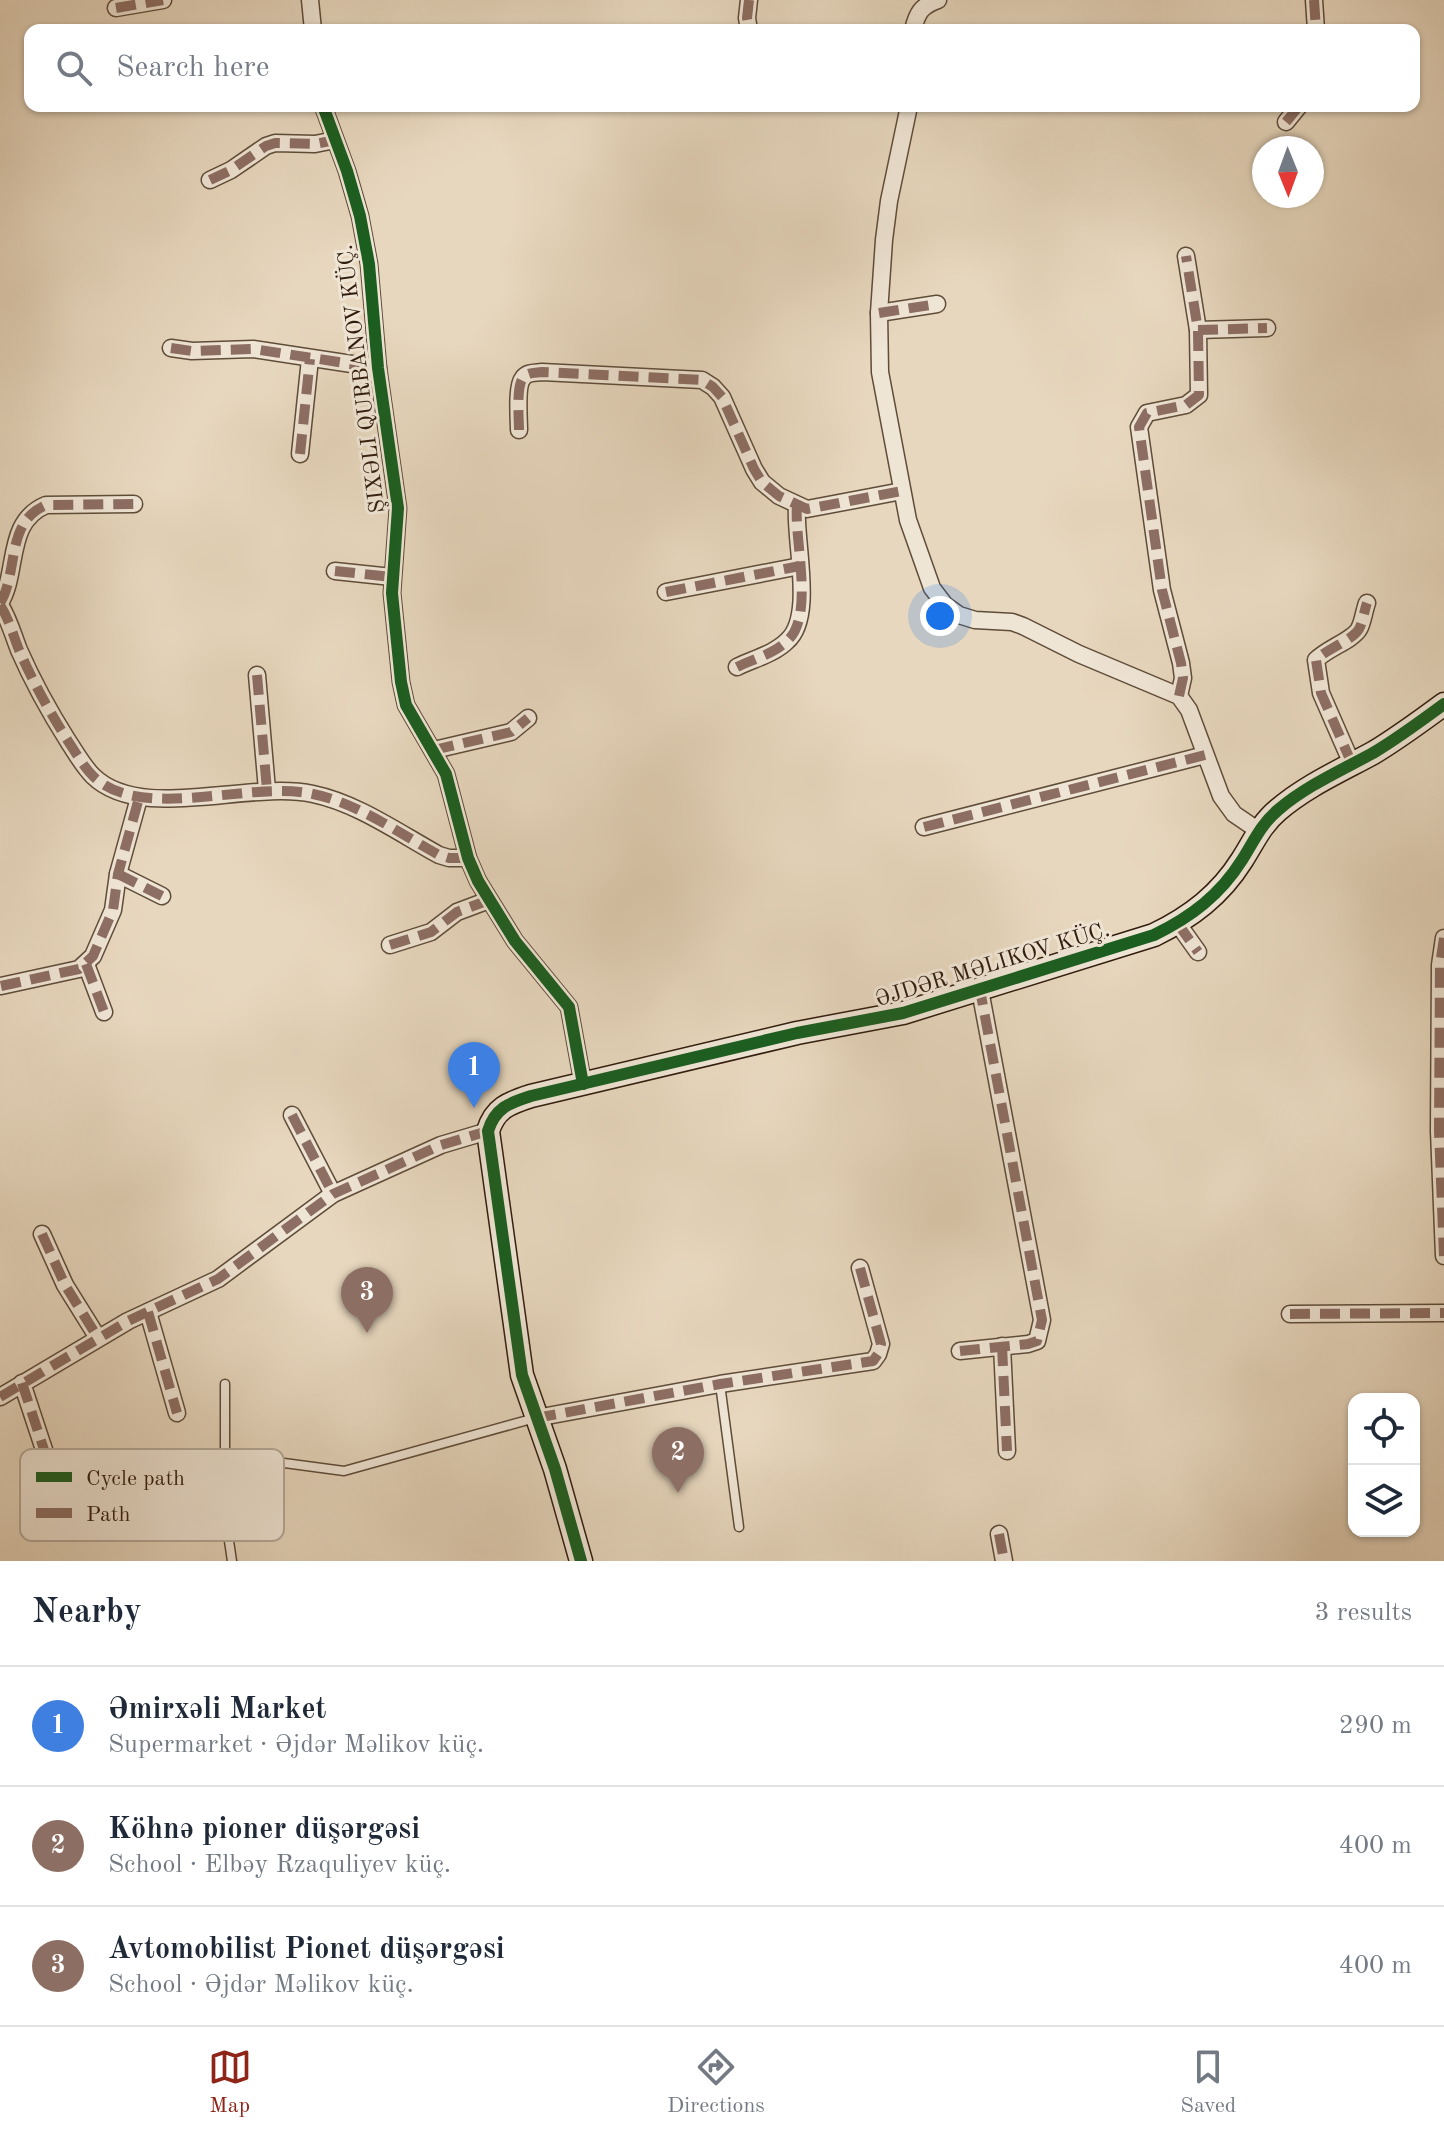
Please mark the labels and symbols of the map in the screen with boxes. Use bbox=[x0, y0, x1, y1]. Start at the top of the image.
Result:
north arrow bbox=[1252, 136, 1324, 208]
street label: ŞIXƏLI QURBANOV KÜÇ. bbox=[332, 243, 389, 515]
your location bbox=[920, 596, 960, 636]
street label: ƏJDƏR MƏLIKOV KÜÇ. bbox=[872, 916, 1112, 1011]
pin: 1 bbox=[448, 1042, 500, 1108]
pin: 3 bbox=[341, 1267, 393, 1333]
pin: 2 bbox=[652, 1427, 704, 1493]
legend bbox=[20, 1449, 284, 1541]
text: Cycle path bbox=[86, 1468, 185, 1490]
text: Path bbox=[86, 1504, 131, 1526]

